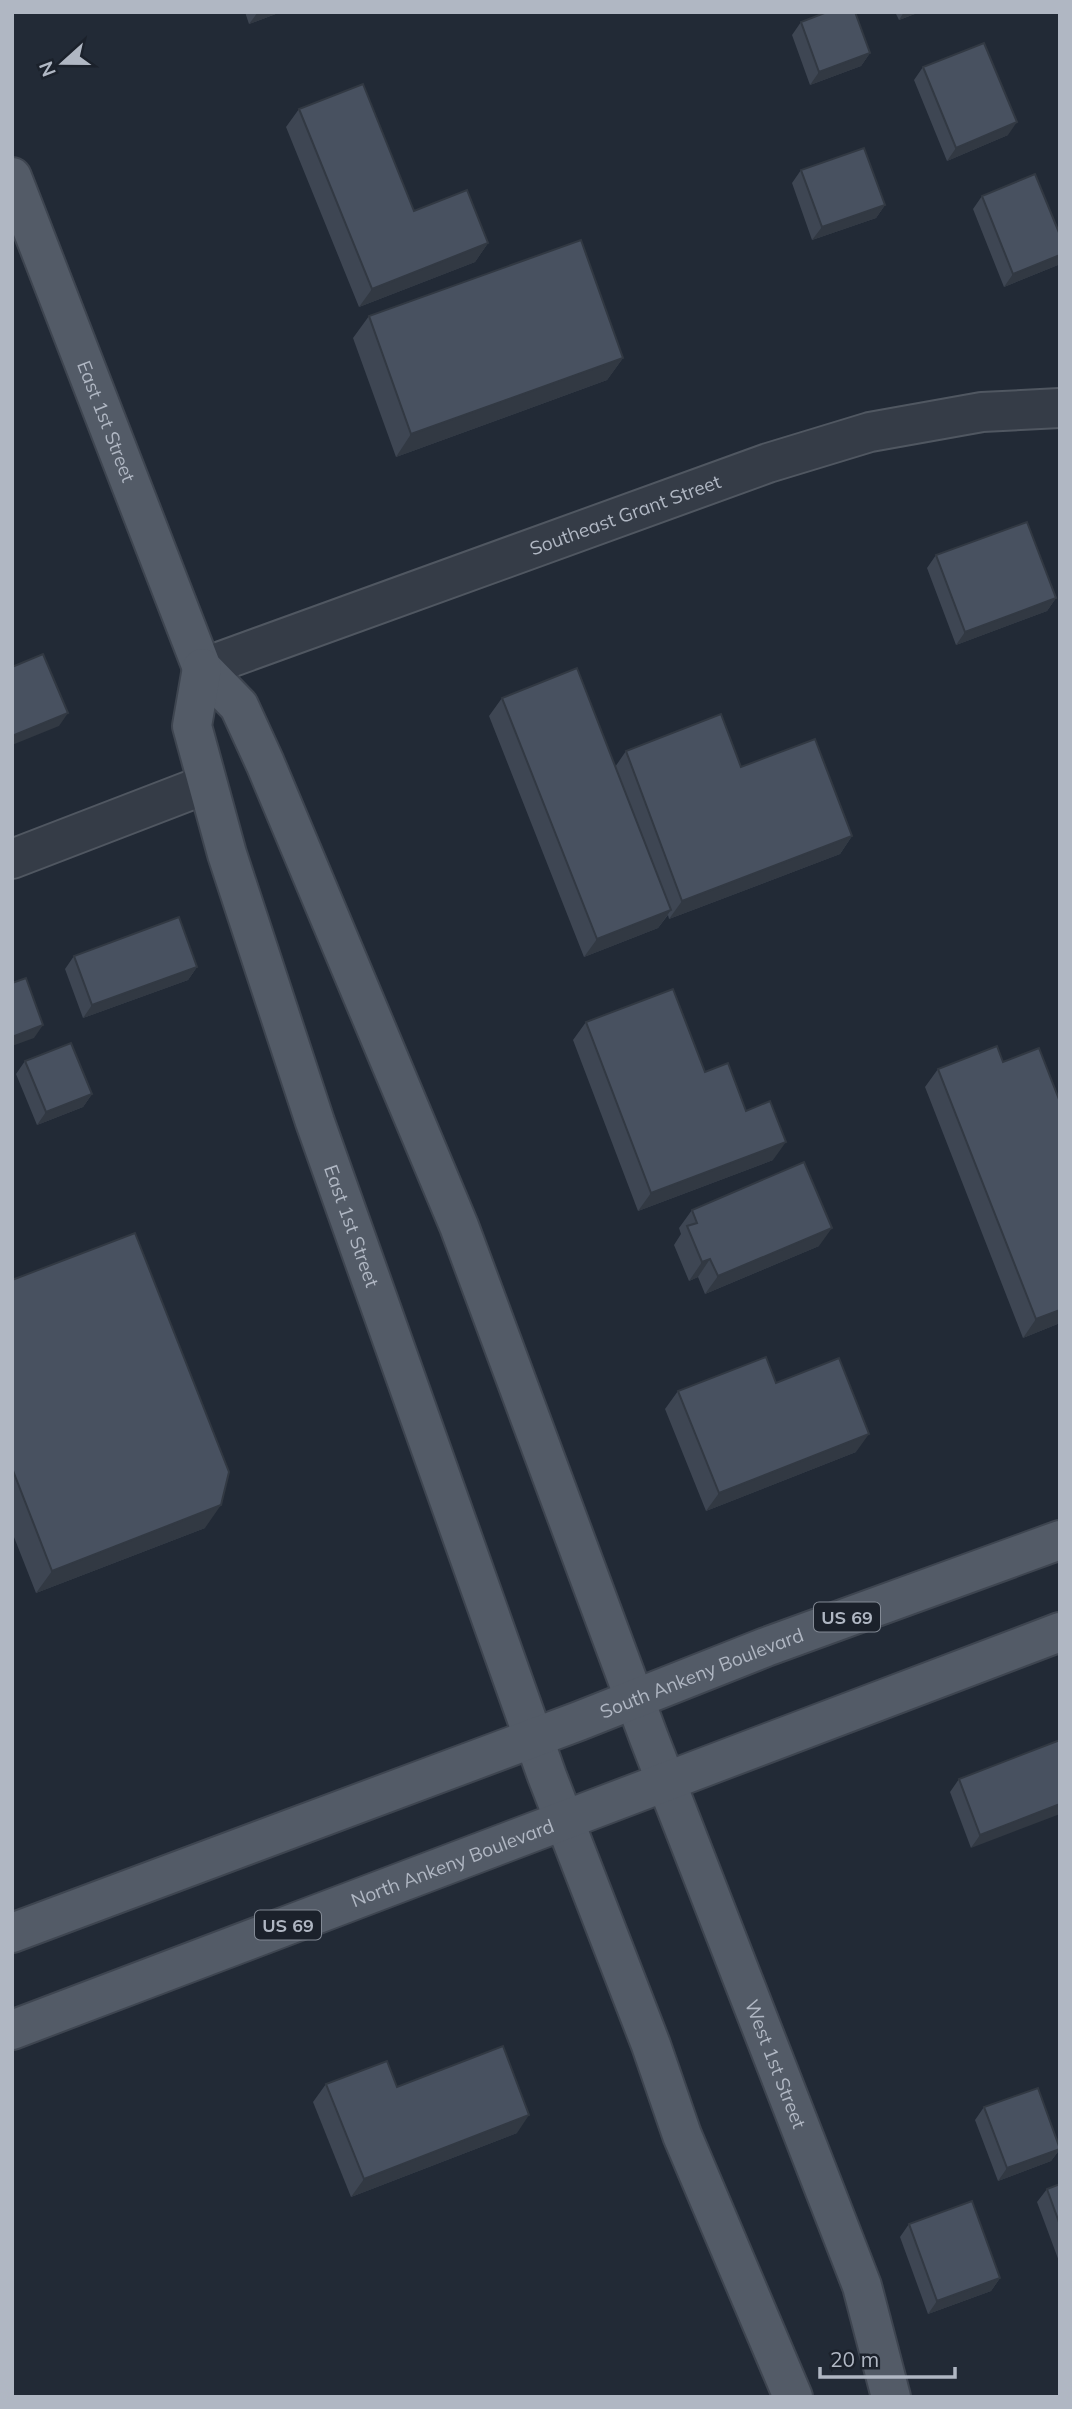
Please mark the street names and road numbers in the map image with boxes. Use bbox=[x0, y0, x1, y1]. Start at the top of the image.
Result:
street label: East 1st Street bbox=[72, 357, 141, 486]
street label: Southeast Grant Street bbox=[526, 469, 724, 560]
street label: East 1st Street bbox=[319, 1162, 385, 1291]
road number: US 69 bbox=[814, 1602, 880, 1632]
street label: South Ankeny Boulevard bbox=[596, 1622, 807, 1724]
street label: North Ankeny Boulevard bbox=[347, 1813, 557, 1912]
road number: US 69 bbox=[255, 1910, 321, 1940]
street label: West 1st Street bbox=[740, 1996, 812, 2132]

